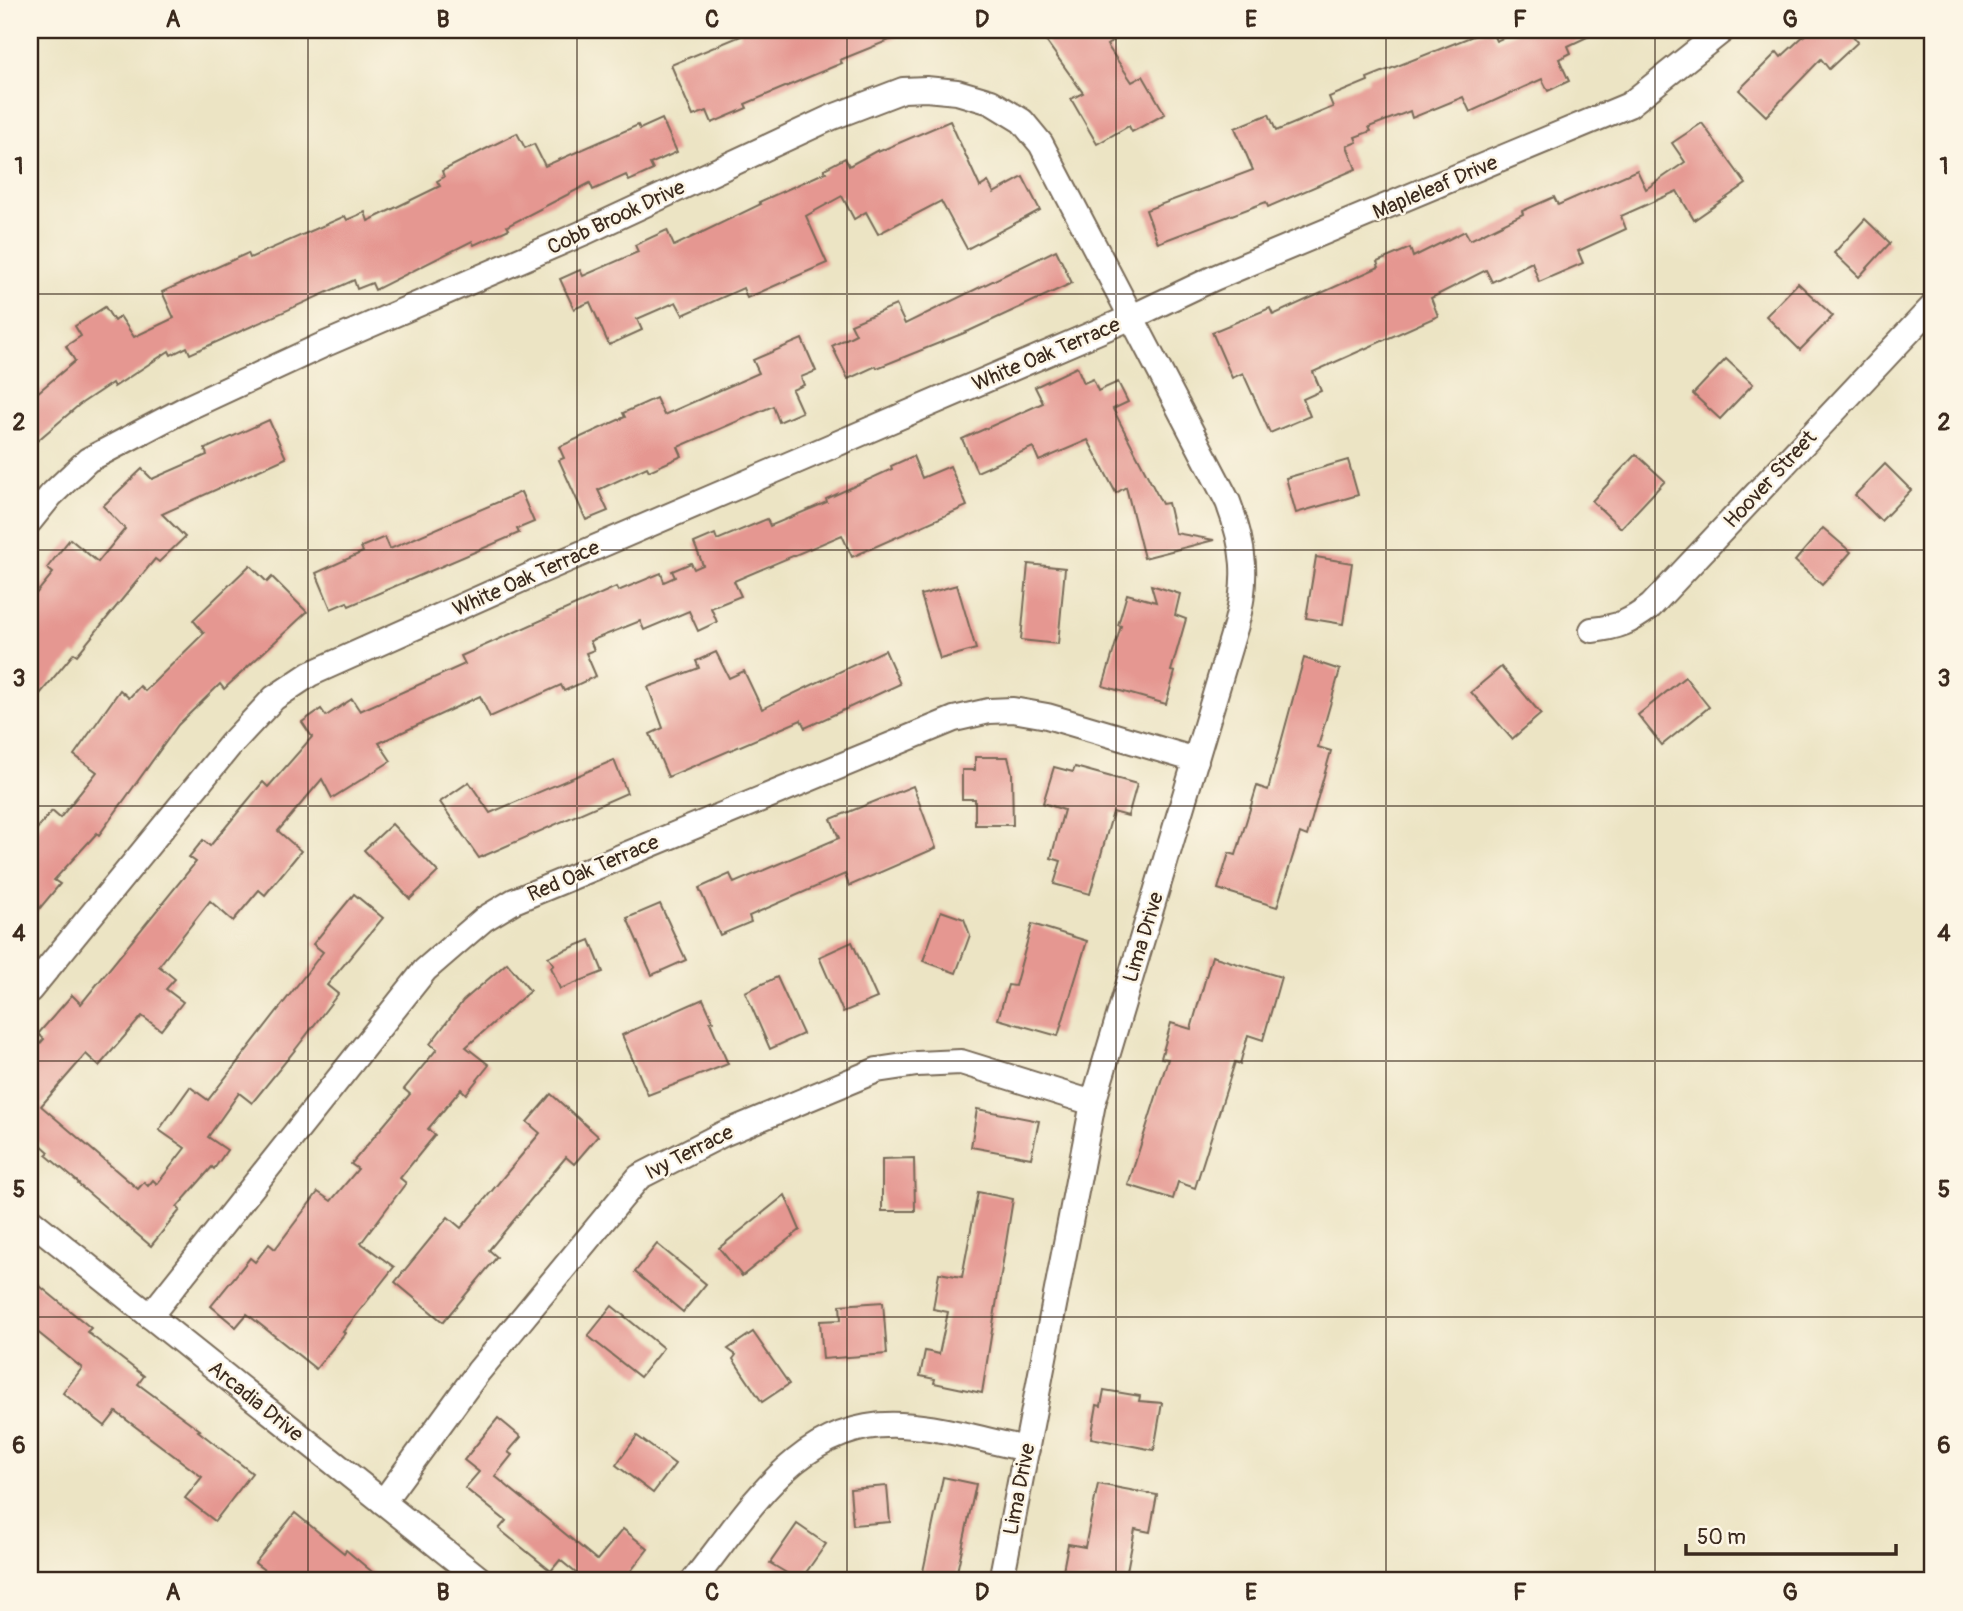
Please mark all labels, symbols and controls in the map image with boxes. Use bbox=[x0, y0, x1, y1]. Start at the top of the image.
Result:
text: A bbox=[166, 5, 181, 34]
text: B bbox=[436, 5, 450, 34]
text: C bbox=[705, 5, 719, 34]
text: D bbox=[975, 5, 989, 34]
text: E bbox=[1245, 5, 1257, 34]
text: F bbox=[1513, 5, 1527, 34]
text: G bbox=[1782, 5, 1798, 34]
street label: Mapleleaf Drive bbox=[1369, 149, 1502, 226]
text: 1 bbox=[15, 152, 24, 181]
text: 1 bbox=[1940, 152, 1949, 181]
street label: Cobb Brook Drive bbox=[543, 173, 690, 261]
street label: White Oak Terrace bbox=[968, 311, 1125, 398]
text: 2 bbox=[13, 408, 26, 437]
text: 2 bbox=[1938, 408, 1951, 437]
street label: Hoover Street bbox=[1718, 424, 1823, 534]
street label: White Oak Terrace bbox=[449, 534, 604, 623]
text: 3 bbox=[13, 664, 25, 693]
text: 3 bbox=[1938, 664, 1950, 693]
street label: Red Oak Terrace bbox=[523, 828, 664, 908]
street label: Lima Drive bbox=[1117, 888, 1170, 986]
text: 4 bbox=[12, 919, 26, 948]
text: 4 bbox=[1937, 919, 1951, 948]
street label: Ivy Terrace bbox=[641, 1118, 738, 1186]
text: 5 bbox=[13, 1175, 25, 1204]
text: 5 bbox=[1938, 1175, 1950, 1204]
street label: Arcadia Drive bbox=[203, 1355, 309, 1448]
text: 6 bbox=[12, 1431, 26, 1460]
text: 6 bbox=[1937, 1431, 1951, 1460]
street label: Lima Drive bbox=[997, 1440, 1042, 1537]
scale bar bbox=[1686, 1513, 1896, 1557]
text: 50 m bbox=[1697, 1524, 1746, 1551]
text: A bbox=[166, 1578, 181, 1607]
text: B bbox=[436, 1578, 450, 1607]
text: C bbox=[705, 1578, 719, 1607]
text: D bbox=[975, 1578, 989, 1607]
text: E bbox=[1245, 1578, 1257, 1607]
text: F bbox=[1513, 1578, 1527, 1607]
text: G bbox=[1782, 1578, 1798, 1607]

